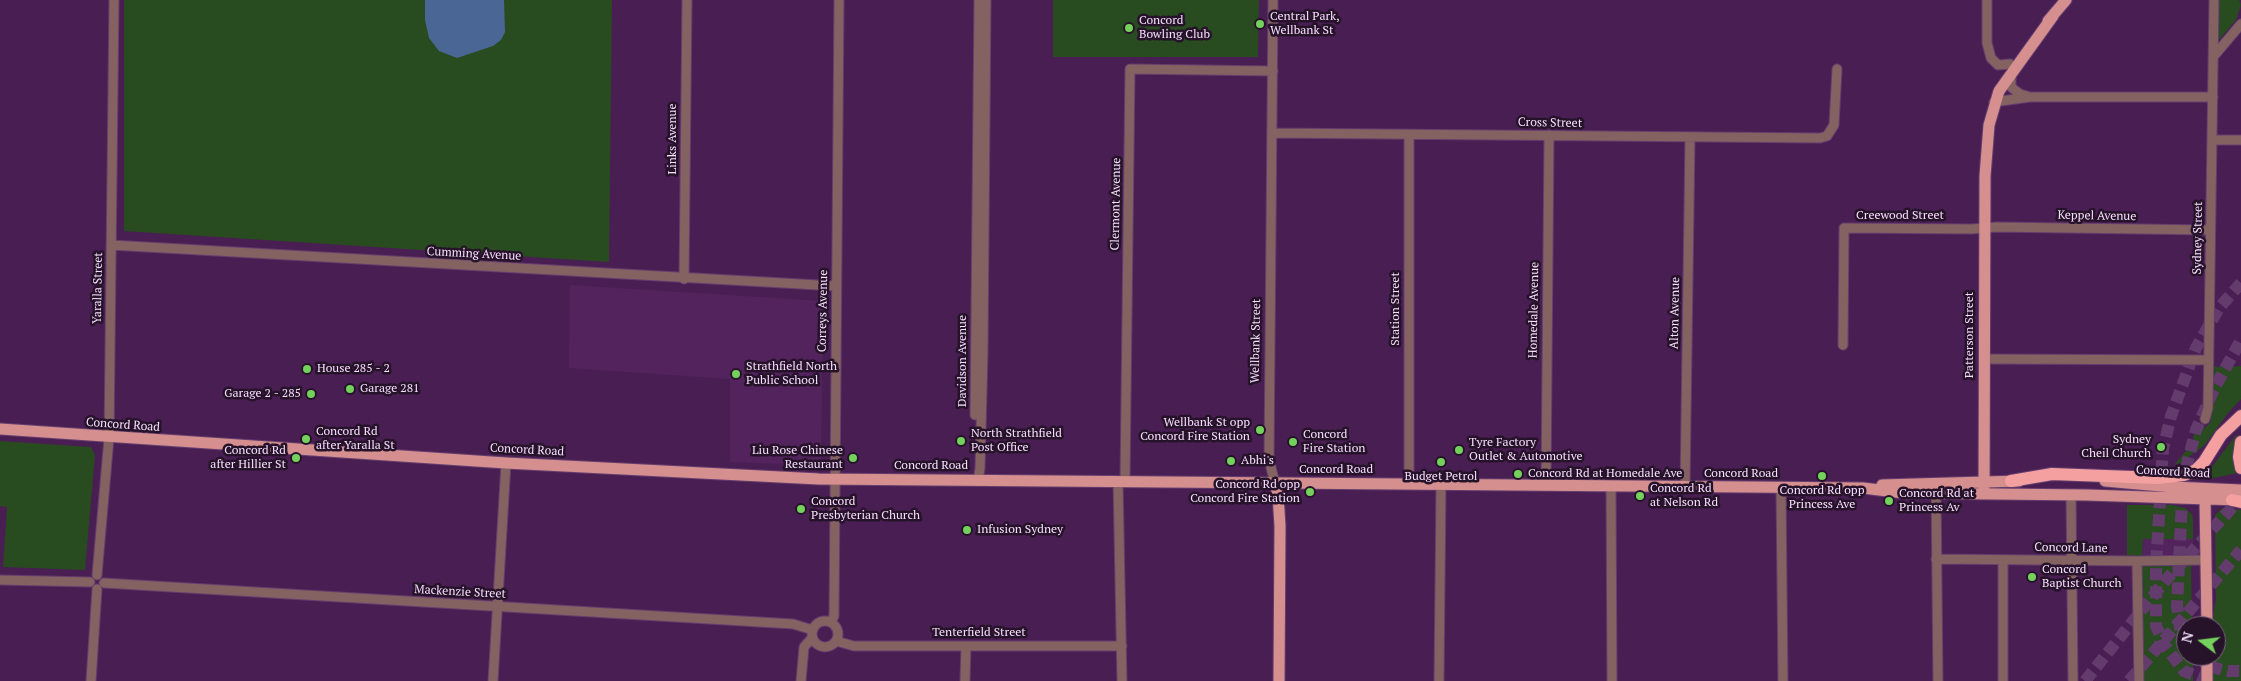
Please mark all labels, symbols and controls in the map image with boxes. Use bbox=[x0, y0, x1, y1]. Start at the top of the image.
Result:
place label: Central Park, Wellbank St bbox=[1270, 10, 1340, 38]
place label: Concord Bowling Club bbox=[1139, 14, 1210, 42]
marker: Central Park, Wellbank St bbox=[1254, 18, 1266, 30]
marker: Concord Bowling Club bbox=[1123, 22, 1135, 34]
street label: Links Avenue bbox=[666, 104, 680, 174]
street label: Cross Street bbox=[1518, 115, 1582, 131]
street label: Clermont Avenue bbox=[1108, 158, 1124, 250]
street label: Sydney Street bbox=[2190, 201, 2206, 275]
street label: Keppel Avenue bbox=[2058, 208, 2136, 224]
street label: Creewood Street bbox=[1856, 209, 1944, 223]
street label: Cumming Avenue bbox=[426, 244, 522, 264]
street label: Yaralla Street bbox=[90, 252, 106, 324]
street label: Homedale Avenue bbox=[1526, 262, 1542, 358]
street label: Correys Avenue bbox=[815, 270, 831, 352]
street label: Station Street bbox=[1389, 272, 1403, 346]
street label: Alton Avenue bbox=[1667, 277, 1683, 349]
street label: Patterson Street bbox=[1963, 292, 1977, 378]
street label: Wellbank Street bbox=[1248, 299, 1264, 383]
street label: Davidson Avenue bbox=[956, 315, 970, 407]
place label: Strathfield North Public School bbox=[746, 360, 837, 388]
place label: House 285 - 2 bbox=[317, 362, 390, 376]
marker: House 285 - 2 bbox=[301, 363, 313, 375]
marker: Strathfield North Public School bbox=[730, 368, 742, 380]
place label: Garage 281 bbox=[360, 382, 419, 396]
marker: Garage 281 bbox=[344, 383, 356, 395]
place label: Garage 2 - 285 bbox=[224, 387, 301, 401]
marker: Garage 2 - 285 bbox=[305, 388, 317, 400]
street label: Concord Road bbox=[86, 415, 160, 435]
place label: Wellbank St opp Concord Fire Station bbox=[1140, 416, 1250, 444]
marker: Wellbank St opp Concord Fire Station bbox=[1254, 424, 1266, 436]
place label: Concord Rd after Yaralla St bbox=[316, 425, 395, 453]
place label: North Strathfield Post Office bbox=[971, 427, 1062, 455]
place label: Concord Fire Station bbox=[1303, 428, 1365, 456]
marker: Concord Rd after Yaralla St bbox=[300, 433, 312, 445]
place label: Sydney Cheil Church bbox=[2081, 433, 2151, 461]
marker: North Strathfield Post Office bbox=[955, 435, 967, 447]
marker: Concord Fire Station bbox=[1287, 436, 1299, 448]
place label: Tyre Factory Outlet & Automotive bbox=[1469, 436, 1583, 464]
street label: Concord Road bbox=[490, 441, 564, 459]
marker: Sydney Cheil Church bbox=[2155, 441, 2167, 453]
place label: Concord Rd after Hillier St bbox=[210, 444, 286, 472]
place label: Liu Rose Chinese Restaurant bbox=[752, 444, 843, 472]
marker: Tyre Factory Outlet & Automotive bbox=[1453, 444, 1465, 456]
marker: Concord Rd after Hillier St bbox=[290, 452, 302, 464]
marker: Liu Rose Chinese Restaurant bbox=[847, 452, 859, 464]
place label: Abhi's bbox=[1241, 454, 1274, 468]
marker: Abhi's bbox=[1225, 455, 1237, 467]
marker: Budget Petrol bbox=[1435, 456, 1447, 468]
street label: Concord Road bbox=[894, 459, 968, 473]
street label: Concord Road bbox=[1299, 463, 1373, 477]
street label: Concord Road bbox=[2136, 463, 2210, 481]
place label: Concord Rd at Homedale Ave bbox=[1528, 467, 1682, 481]
street label: Concord Road bbox=[1704, 467, 1778, 481]
marker: Concord Rd at Homedale Ave bbox=[1512, 468, 1524, 480]
place label: Budget Petrol bbox=[1405, 470, 1477, 484]
marker: Concord Rd opp Princess Ave bbox=[1816, 470, 1828, 482]
place label: Concord Rd opp Concord Fire Station bbox=[1190, 478, 1300, 506]
place label: Concord Rd at Nelson Rd bbox=[1650, 482, 1718, 510]
place label: Concord Rd opp Princess Ave bbox=[1780, 484, 1864, 512]
marker: Concord Rd opp Concord Fire Station bbox=[1304, 486, 1316, 498]
place label: Concord Rd at Princess Av bbox=[1899, 487, 1974, 515]
marker: Concord Rd at Nelson Rd bbox=[1634, 490, 1646, 502]
place label: Concord Presbyterian Church bbox=[811, 495, 920, 523]
marker: Concord Rd at Princess Av bbox=[1883, 495, 1895, 507]
marker: Concord Presbyterian Church bbox=[795, 503, 807, 515]
place label: Infusion Sydney bbox=[977, 523, 1063, 537]
marker: Infusion Sydney bbox=[961, 524, 973, 536]
street label: Concord Lane bbox=[2034, 540, 2108, 556]
place label: Concord Baptist Church bbox=[2042, 563, 2122, 591]
marker: Concord Baptist Church bbox=[2026, 571, 2038, 583]
street label: Mackenzie Street bbox=[414, 582, 506, 602]
north arrow bbox=[2176, 616, 2226, 666]
street label: Tenterfield Street bbox=[932, 626, 1026, 640]
text: N bbox=[2176, 630, 2198, 645]

